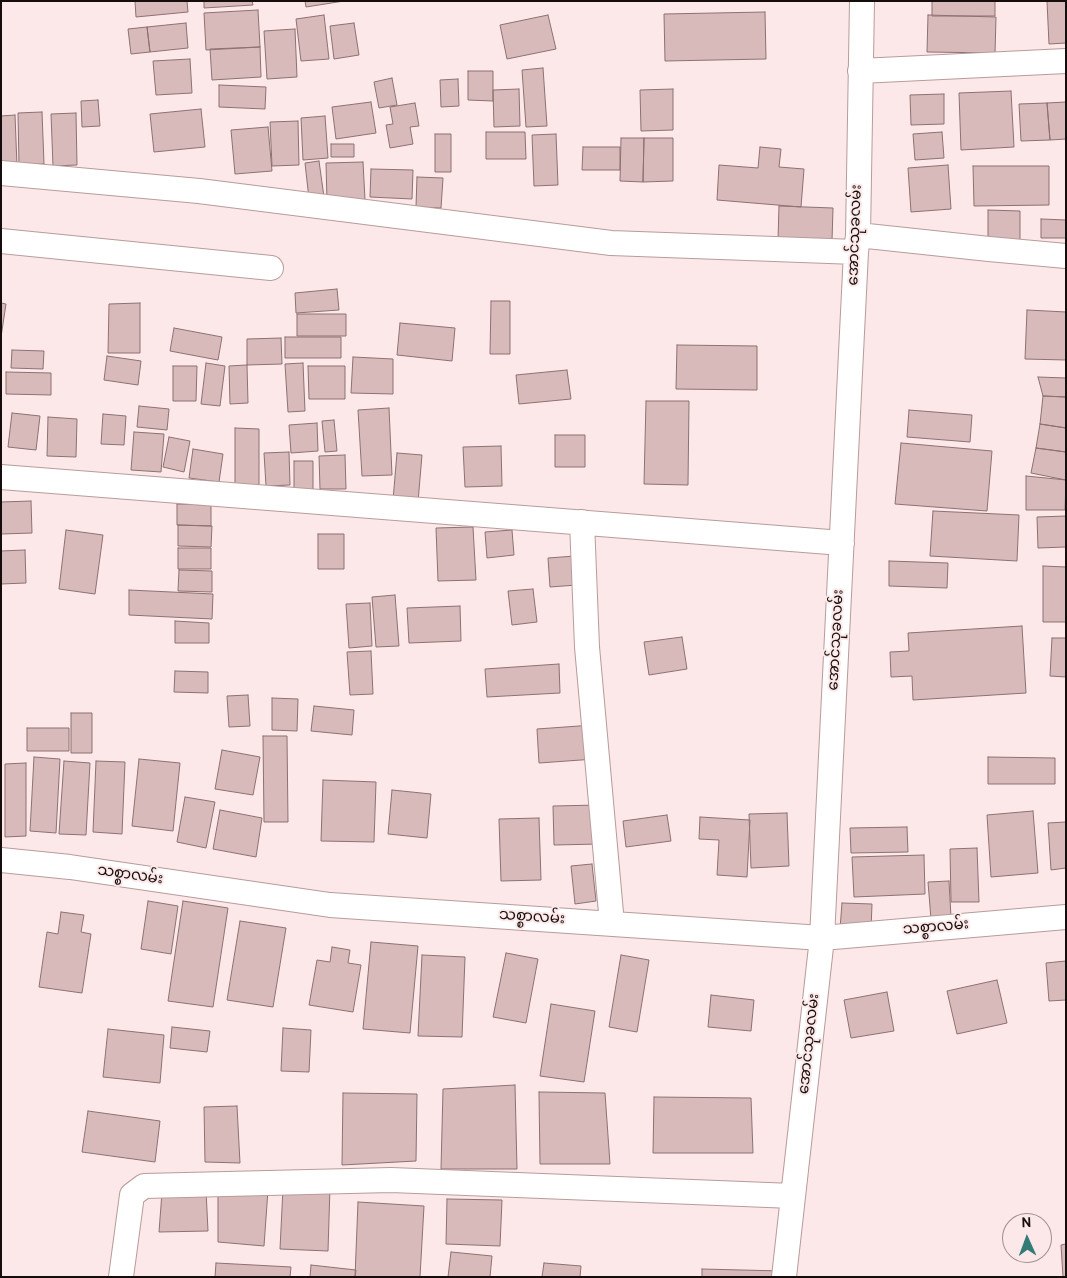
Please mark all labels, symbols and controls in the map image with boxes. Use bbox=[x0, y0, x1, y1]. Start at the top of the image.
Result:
street label: အောင်သုခလမ်း bbox=[845, 184, 867, 286]
street label: အောင်သုခလမ်း bbox=[825, 589, 849, 691]
street label: သစ္စာလမ်း bbox=[96, 862, 164, 890]
street label: သစ္စာလမ်း bbox=[498, 907, 566, 929]
street label: သစ္စာလမ်း bbox=[902, 916, 970, 940]
street label: အောင်သုခလမ်း bbox=[796, 993, 824, 1095]
north arrow bbox=[1002, 1213, 1052, 1263]
text: N bbox=[1021, 1215, 1032, 1232]

